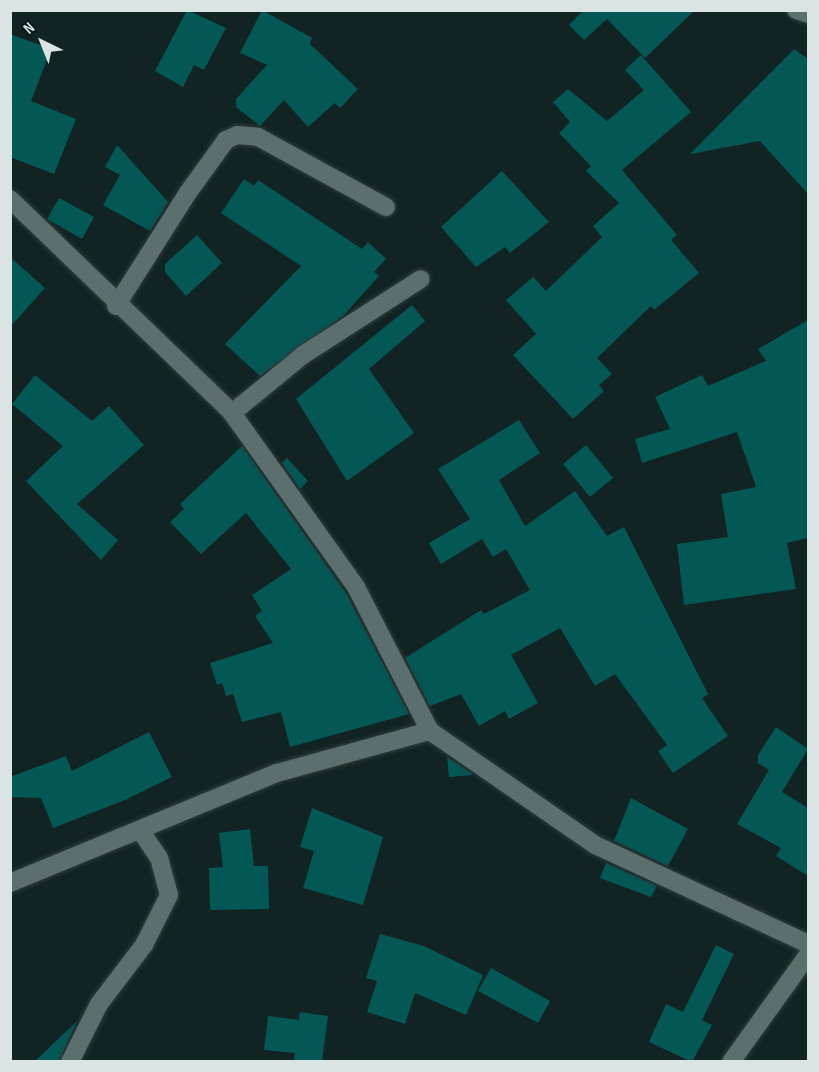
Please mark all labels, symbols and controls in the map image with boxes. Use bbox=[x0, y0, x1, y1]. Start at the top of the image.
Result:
north arrow bbox=[12, 12, 72, 72]
text: N bbox=[20, 19, 39, 38]

